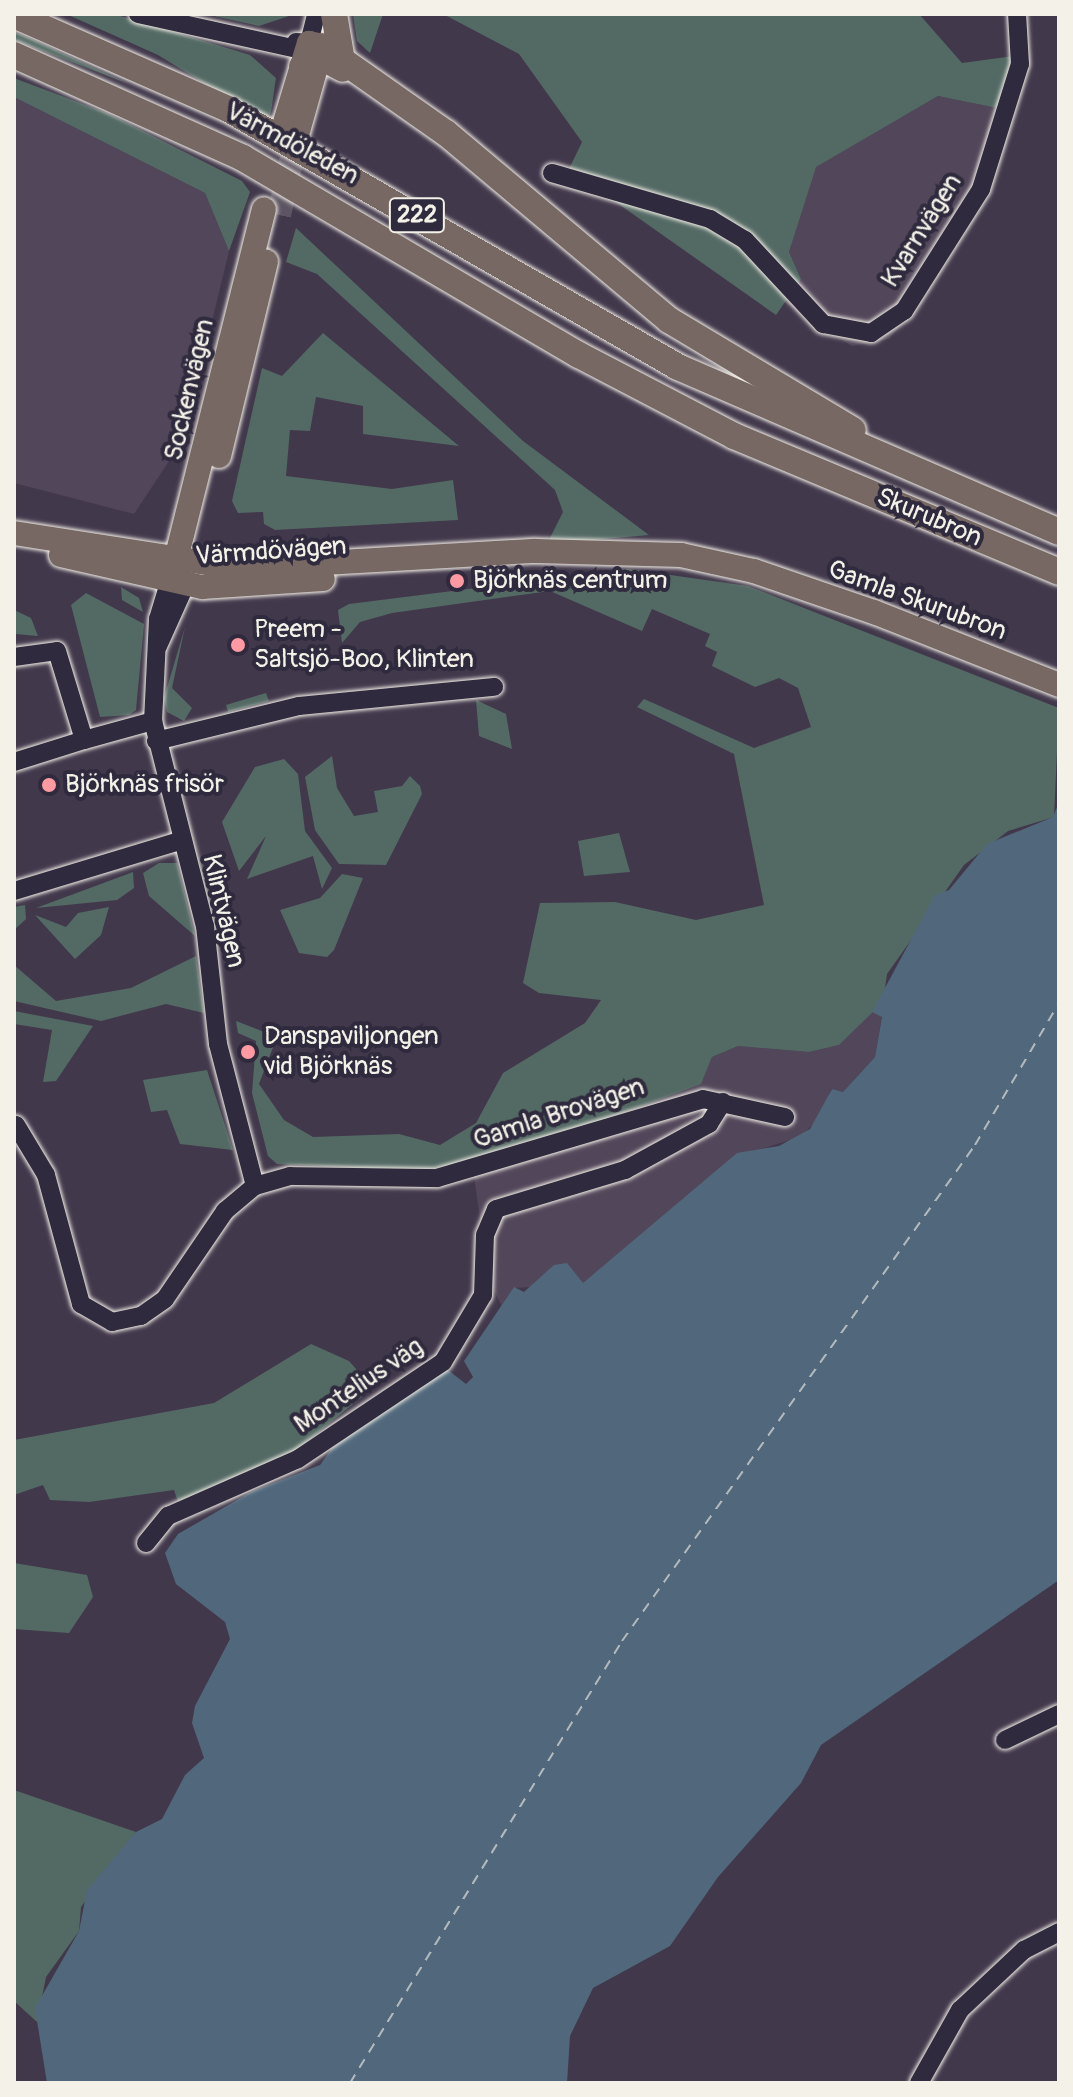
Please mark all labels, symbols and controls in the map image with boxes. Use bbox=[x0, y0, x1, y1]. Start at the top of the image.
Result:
street label: Värmdöleden bbox=[220, 96, 364, 192]
street label: Kvarnvägen bbox=[875, 169, 969, 293]
road number: 222 bbox=[387, 195, 447, 235]
street label: Sockenvägen bbox=[159, 316, 221, 464]
street label: Skurubron bbox=[872, 482, 986, 554]
street label: Värmdövägen bbox=[194, 531, 348, 573]
street label: Gamla Skurubron bbox=[823, 554, 1011, 648]
place label: Björknäs centrum bbox=[473, 565, 668, 597]
marker: Björknäs centrum bbox=[448, 572, 466, 590]
place label: Preem - Saltsjö-Boo, Klinten bbox=[254, 614, 474, 676]
marker: Preem - Saltsjö-Boo, Klinten bbox=[229, 636, 247, 654]
place label: Björknäs frisör bbox=[65, 769, 224, 801]
marker: Björknäs frisör bbox=[40, 776, 58, 794]
street label: Klintvägen bbox=[195, 851, 251, 971]
place label: Danspaviljongen vid Björknäs bbox=[264, 1021, 439, 1082]
marker: Danspaviljongen vid Björknäs bbox=[239, 1043, 257, 1061]
street label: Gamla Brovägen bbox=[470, 1072, 648, 1156]
street label: Montelius väg bbox=[289, 1332, 429, 1440]

